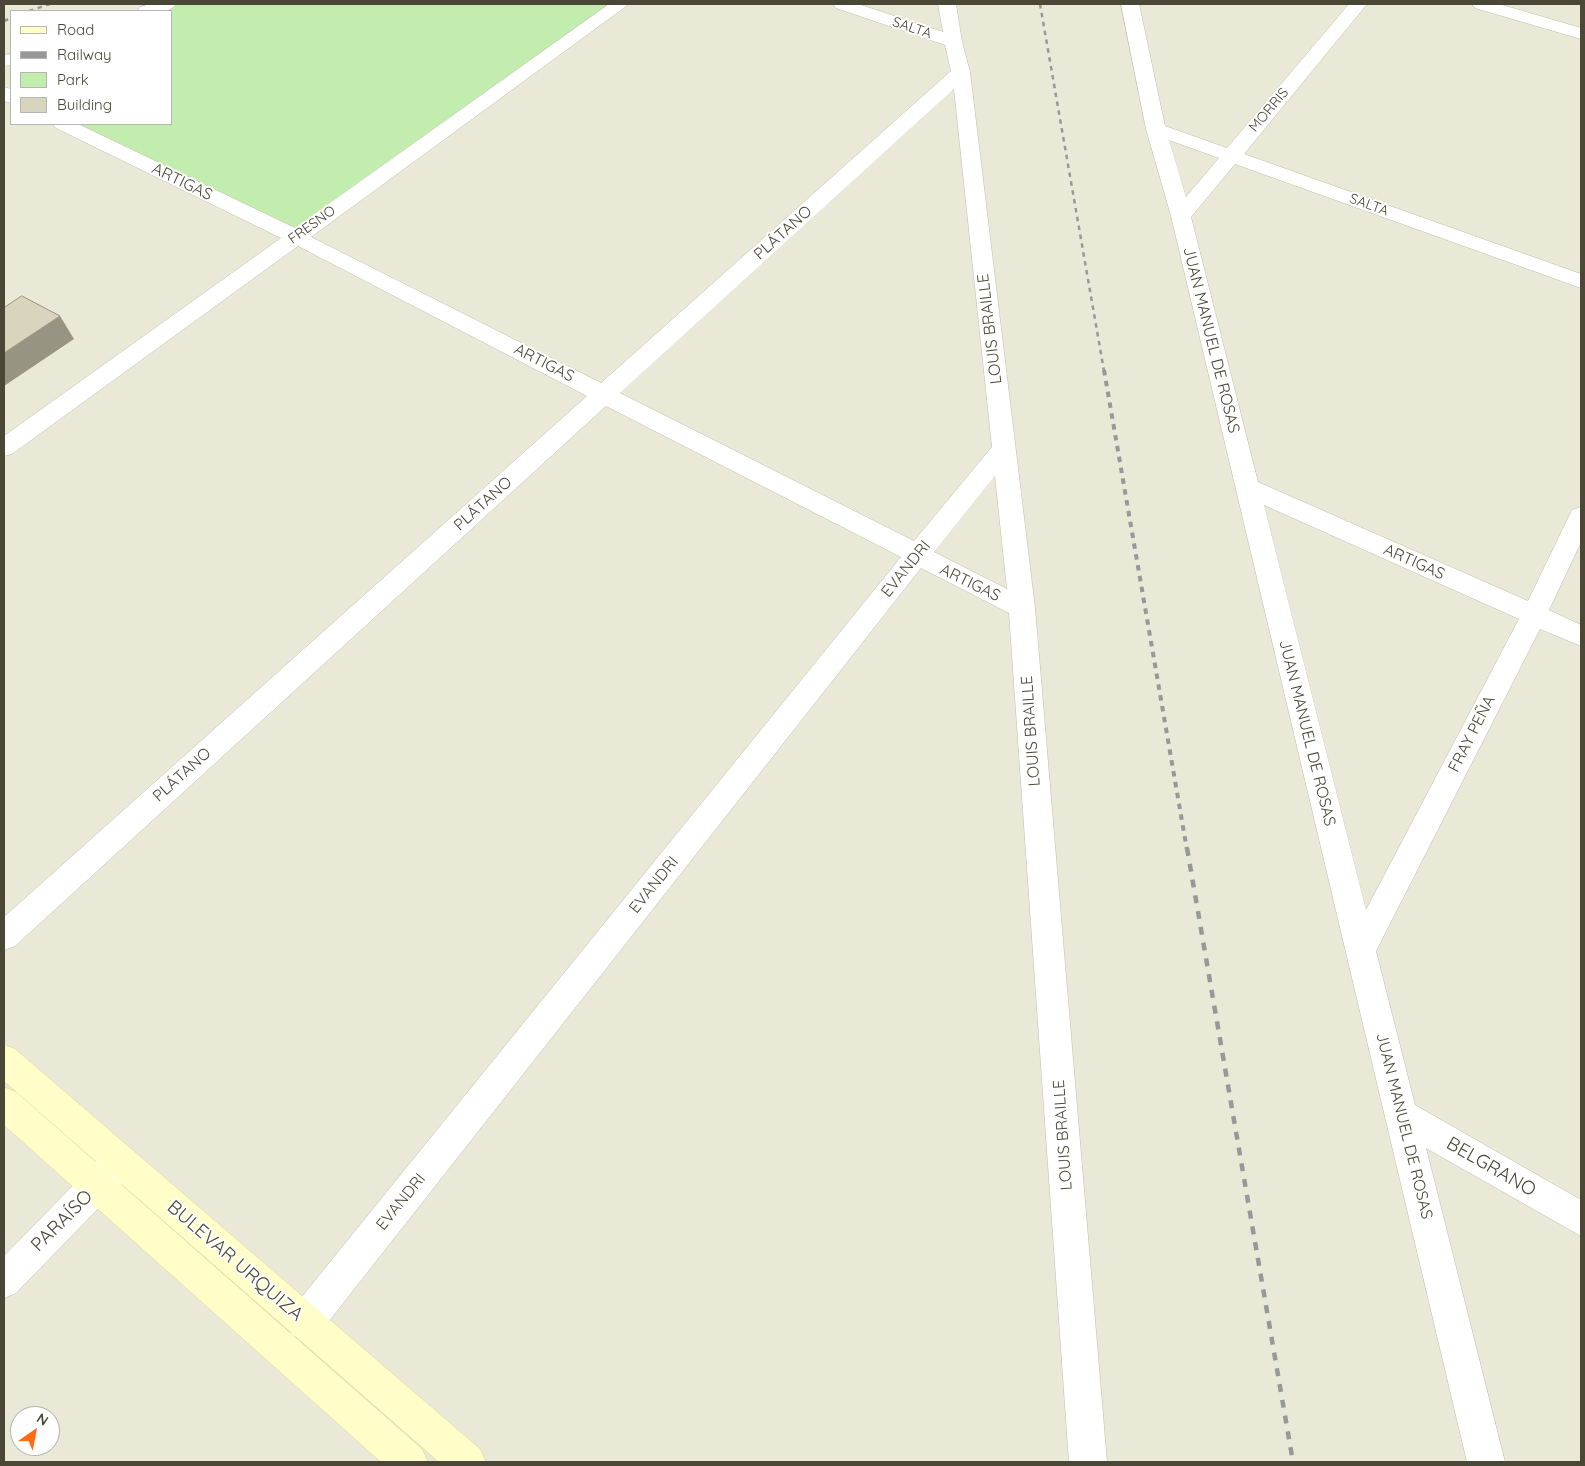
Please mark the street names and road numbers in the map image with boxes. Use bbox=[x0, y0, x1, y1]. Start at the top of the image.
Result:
street label: SALTA bbox=[890, 13, 934, 43]
street label: MORRIS bbox=[1246, 85, 1292, 135]
street label: ARTIGAS bbox=[149, 159, 215, 205]
street label: SALTA bbox=[1347, 190, 1391, 220]
street label: FRESNO bbox=[285, 202, 339, 248]
street label: PLÁTANO bbox=[750, 202, 816, 264]
street label: JUAN MANUEL DE ROSAS bbox=[1179, 245, 1243, 435]
street label: LOUIS BRAILLE bbox=[974, 273, 1006, 385]
street label: ARTIGAS bbox=[511, 340, 577, 386]
street label: PLÁTANO bbox=[450, 473, 516, 535]
street label: EVANDRI bbox=[877, 537, 935, 601]
street label: ARTIGAS bbox=[1380, 540, 1448, 584]
street label: ARTIGAS bbox=[937, 560, 1003, 606]
street label: JUAN MANUEL DE ROSAS bbox=[1275, 638, 1339, 828]
street label: LOUIS BRAILLE bbox=[1018, 675, 1044, 787]
street label: FRAY PEÑA bbox=[1445, 692, 1499, 776]
street label: PLÁTANO bbox=[149, 744, 215, 806]
street label: EVANDRI bbox=[625, 853, 683, 917]
street label: JUAN MANUEL DE ROSAS bbox=[1372, 1031, 1436, 1221]
street label: LOUIS BRAILLE bbox=[1050, 1079, 1076, 1191]
street label: BELGRANO bbox=[1442, 1132, 1540, 1202]
street label: EVANDRI bbox=[372, 1170, 430, 1234]
street label: PARAÍSO bbox=[26, 1185, 98, 1257]
street label: BULEVAR URQUIZA bbox=[162, 1196, 308, 1326]

